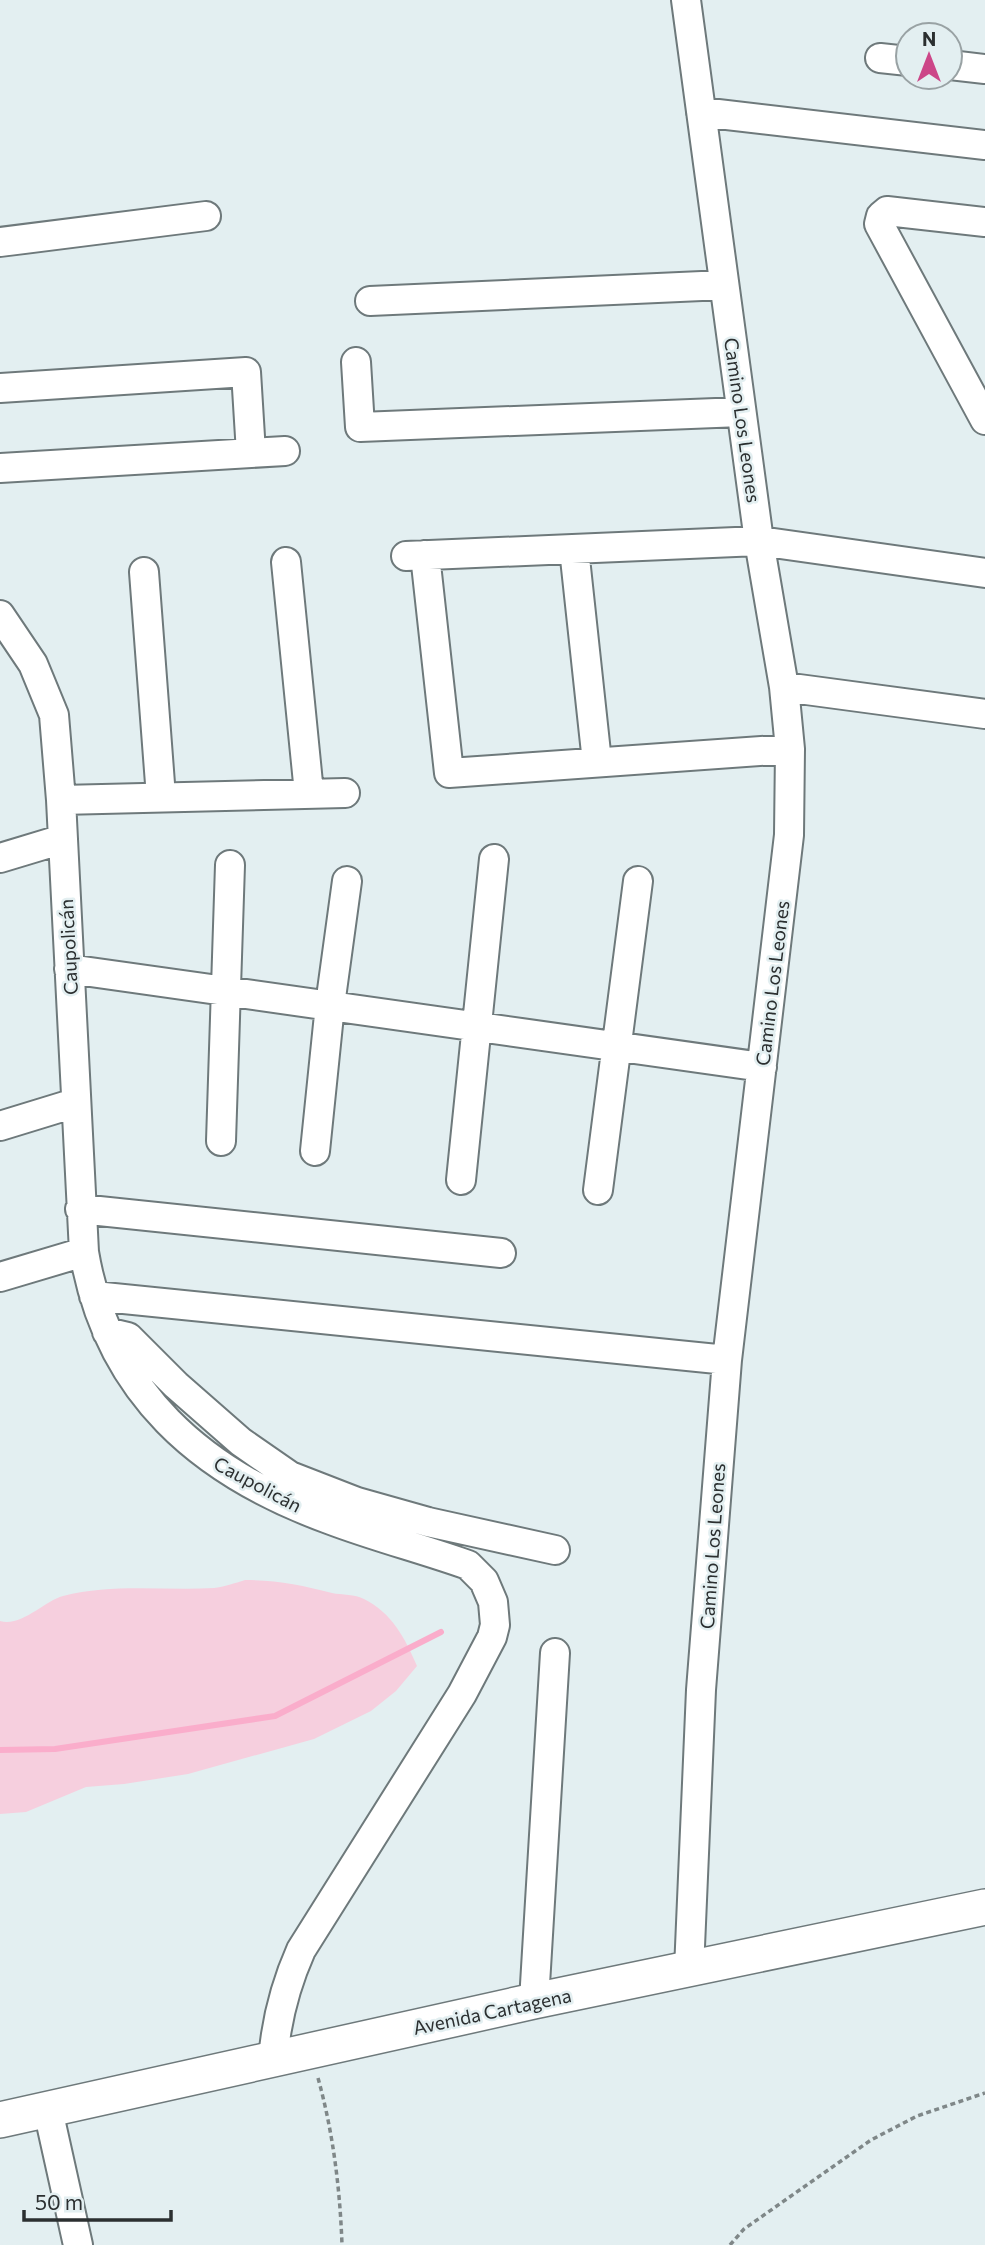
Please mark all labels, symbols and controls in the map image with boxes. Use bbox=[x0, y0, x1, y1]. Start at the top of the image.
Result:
north arrow bbox=[894, 21, 964, 91]
text: N bbox=[922, 27, 936, 50]
street label: Camino Los Leones bbox=[720, 336, 766, 504]
street label: Caupolicán bbox=[54, 898, 82, 996]
street label: Camino Los Leones bbox=[750, 899, 794, 1067]
street label: Caupolicán bbox=[210, 1451, 306, 1517]
street label: Camino Los Leones bbox=[695, 1462, 729, 1630]
street label: Avenida Cartagena bbox=[411, 1983, 573, 2039]
scale bar bbox=[24, 2178, 172, 2222]
text: 50 m bbox=[35, 2189, 83, 2214]

